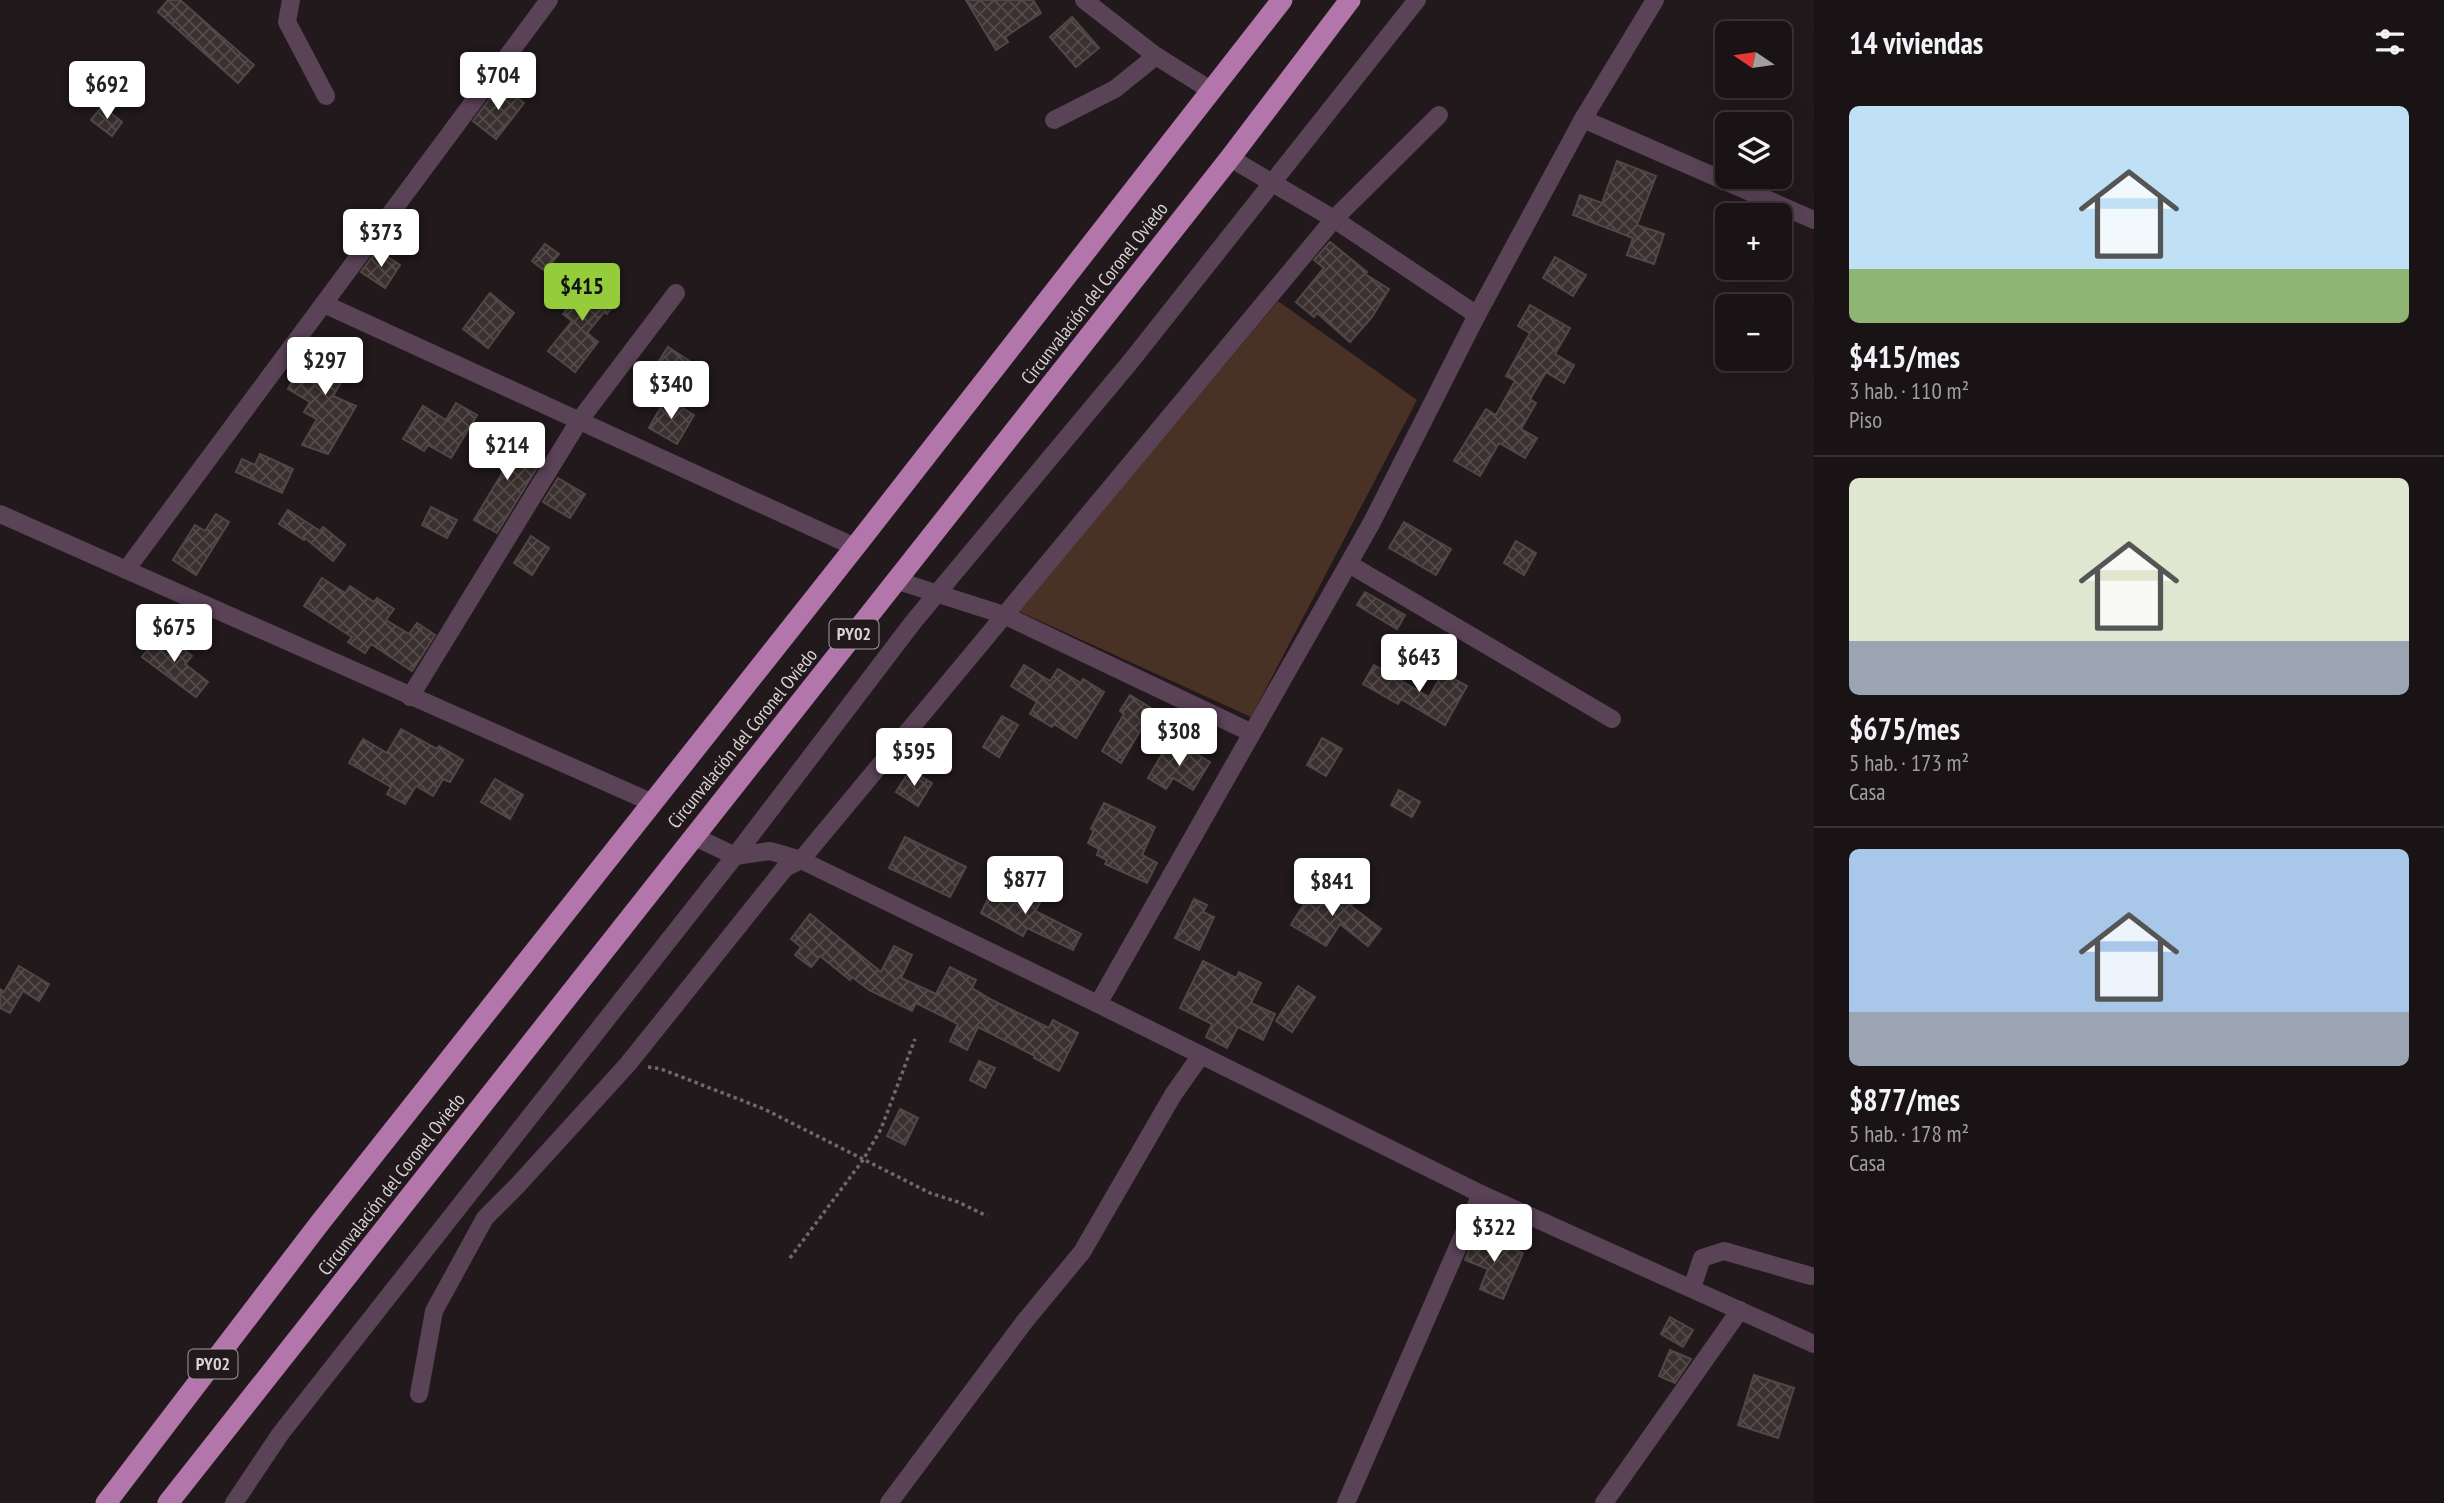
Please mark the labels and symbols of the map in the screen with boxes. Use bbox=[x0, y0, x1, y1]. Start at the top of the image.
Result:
north arrow bbox=[1715, 21, 1792, 98]
pin: $704 bbox=[457, 52, 539, 112]
pin: $692 bbox=[66, 61, 148, 121]
street label: Circunvalación del Coronel Oviedo bbox=[1015, 197, 1173, 389]
pin: $373 bbox=[340, 210, 422, 269]
pin: $415 bbox=[541, 264, 623, 323]
pin: $297 bbox=[284, 338, 366, 397]
pin: $340 bbox=[630, 362, 712, 421]
pin: $214 bbox=[466, 422, 548, 482]
pin: $675 bbox=[133, 604, 215, 664]
road number: PY02 bbox=[830, 620, 878, 648]
pin: $643 bbox=[1378, 634, 1460, 694]
street label: Circunvalación del Coronel Oviedo bbox=[662, 643, 822, 833]
pin: $308 bbox=[1138, 708, 1220, 768]
pin: $595 bbox=[873, 728, 955, 788]
pin: $877 bbox=[984, 856, 1066, 916]
pin: $841 bbox=[1291, 858, 1373, 918]
street label: Circunvalación del Coronel Oviedo bbox=[312, 1088, 470, 1280]
pin: $322 bbox=[1453, 1204, 1535, 1264]
road number: PY02 bbox=[188, 1350, 238, 1378]

